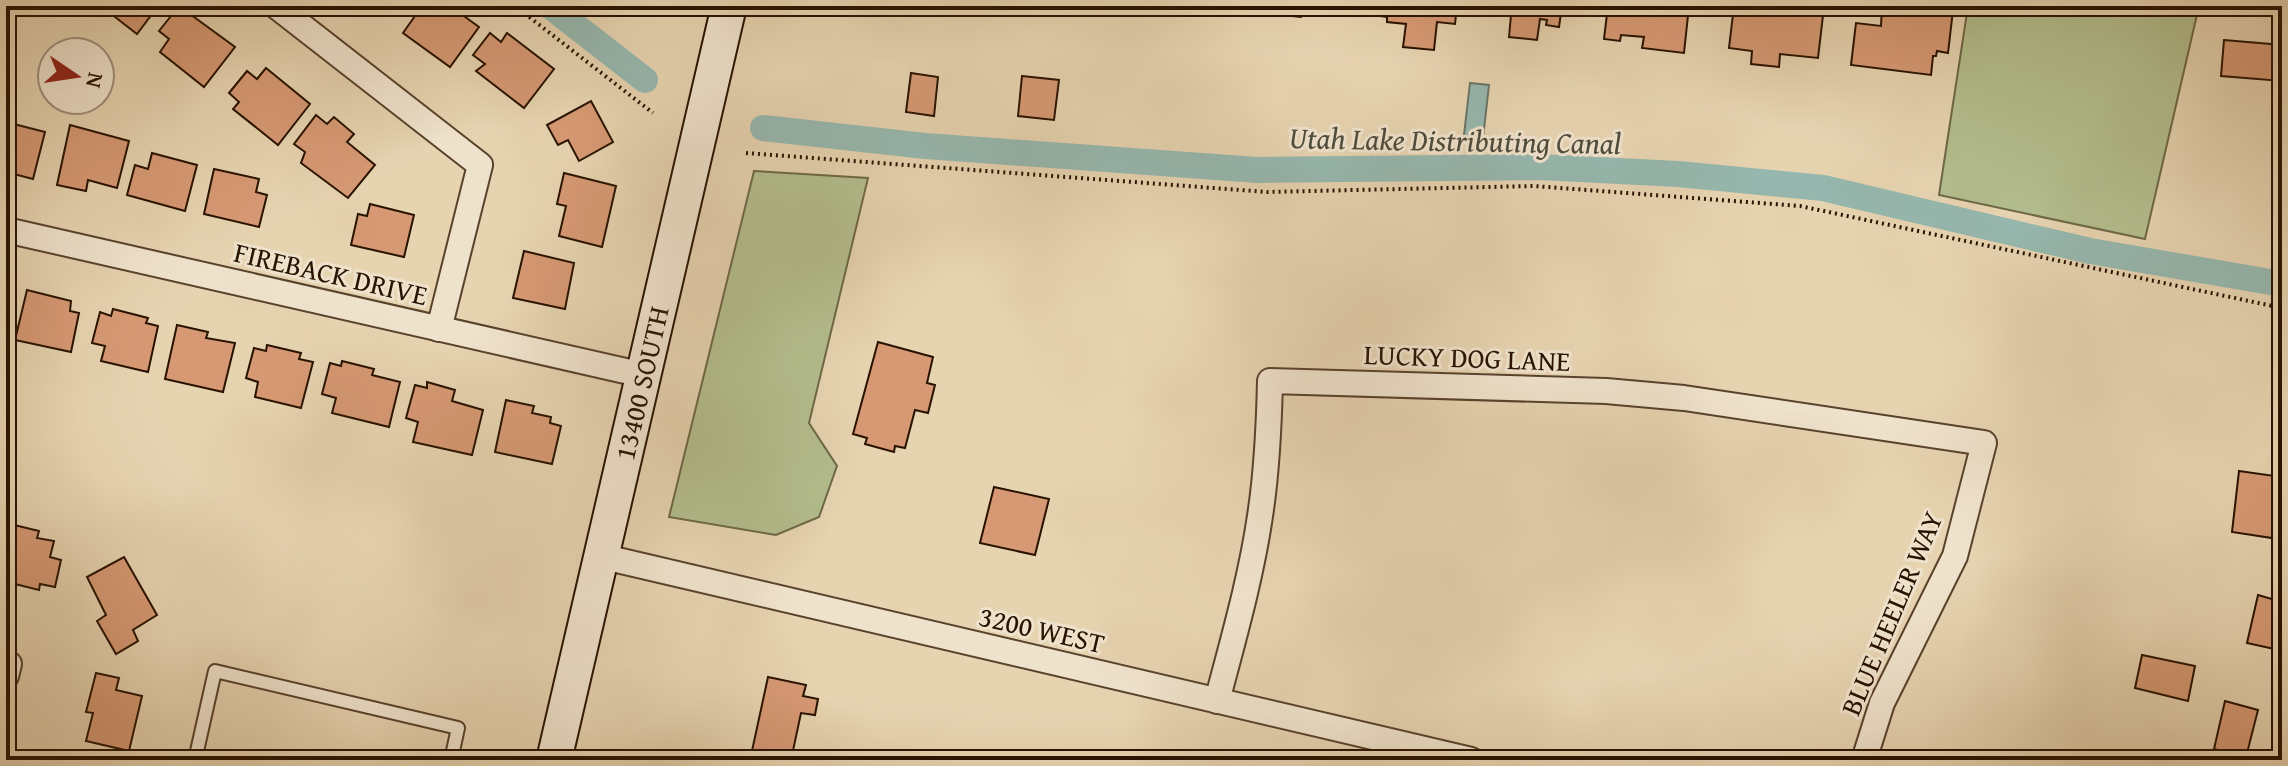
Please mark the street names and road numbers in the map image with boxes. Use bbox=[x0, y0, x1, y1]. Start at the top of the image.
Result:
street label: FIREBACK DRIVE bbox=[230, 231, 432, 315]
street label: 13400 SOUTH bbox=[603, 302, 679, 464]
street label: LUCKY DOG LANE bbox=[1363, 333, 1571, 381]
street label: BLUE HEELER WAY bbox=[1829, 504, 1953, 721]
street label: 3200 WEST bbox=[975, 595, 1109, 663]

